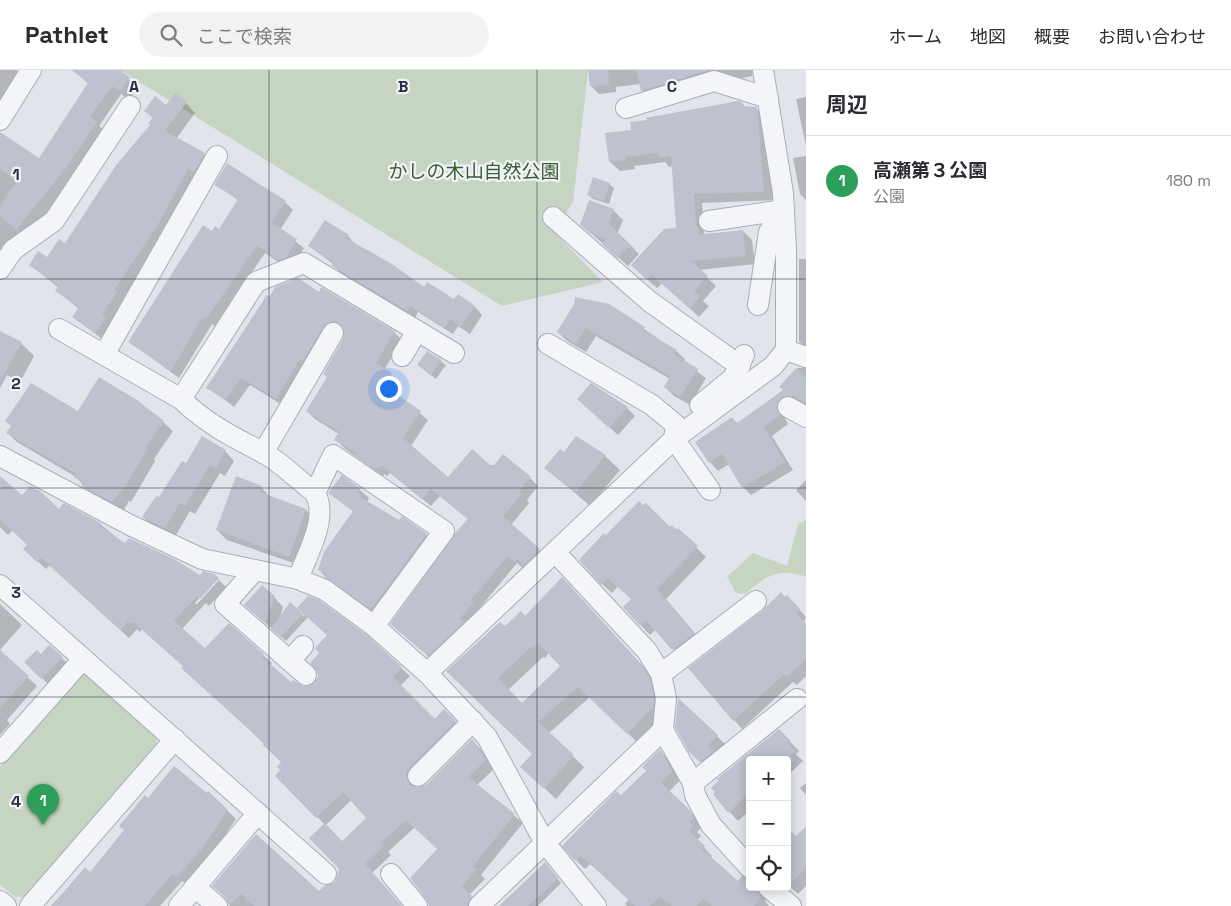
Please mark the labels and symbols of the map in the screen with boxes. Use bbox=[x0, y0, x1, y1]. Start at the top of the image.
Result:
text: A bbox=[129, 76, 139, 97]
text: B bbox=[398, 76, 408, 97]
text: C bbox=[667, 76, 677, 97]
park label: かしの木山自然公園 bbox=[388, 159, 560, 184]
text: 1 bbox=[12, 164, 20, 185]
text: 2 bbox=[11, 373, 21, 394]
your location bbox=[376, 376, 402, 402]
text: 3 bbox=[11, 582, 21, 603]
pin: 1 bbox=[27, 784, 59, 825]
text: 4 bbox=[11, 791, 21, 812]

